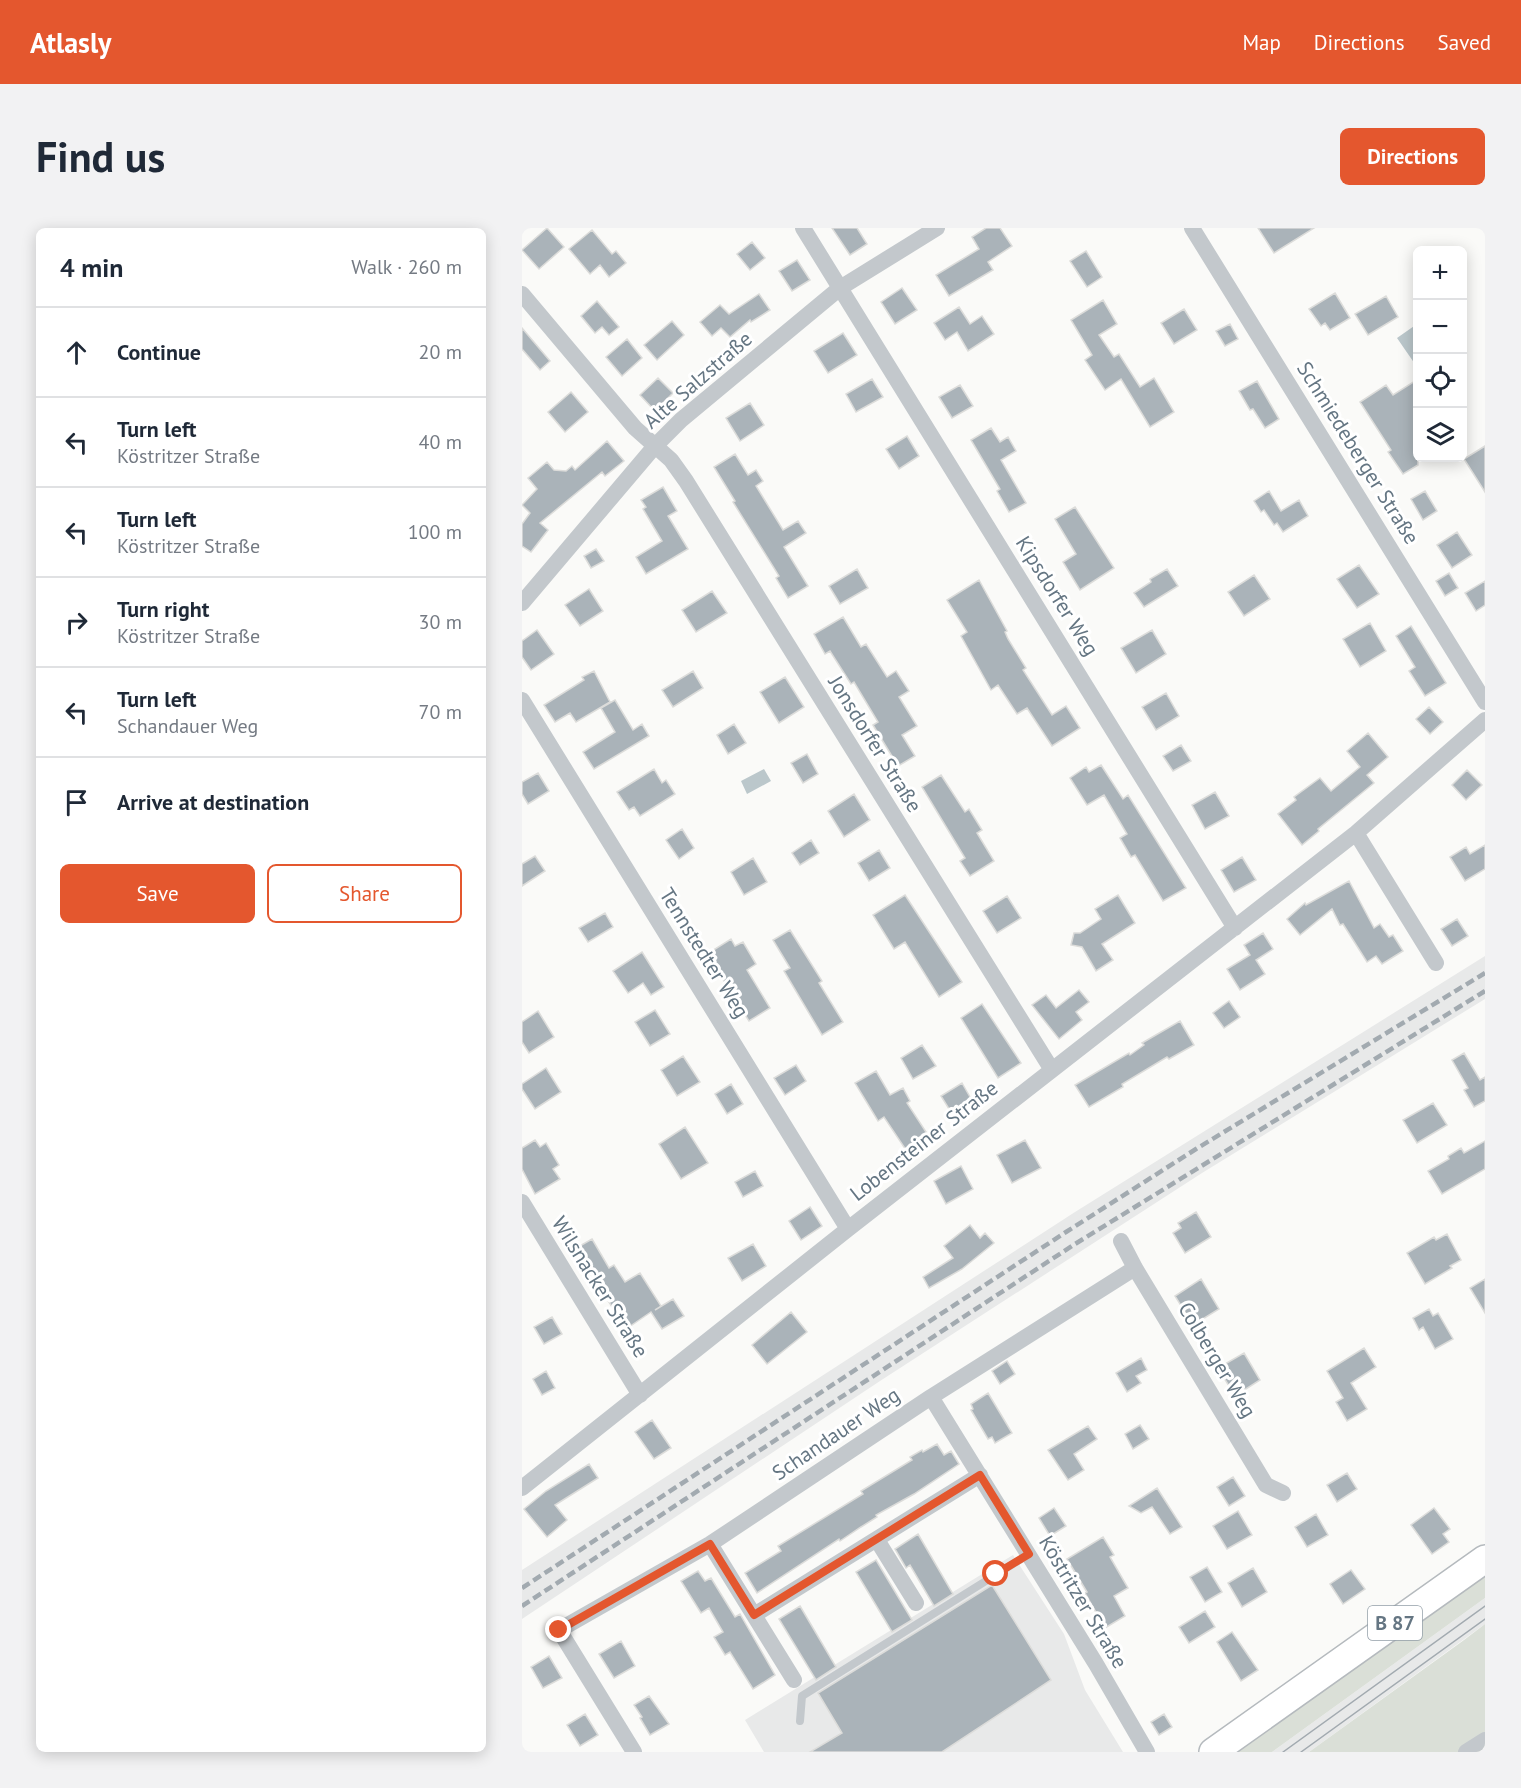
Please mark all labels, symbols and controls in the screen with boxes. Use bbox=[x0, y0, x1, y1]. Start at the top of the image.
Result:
text: Atlasly bbox=[30, 24, 112, 61]
text: Map bbox=[1242, 29, 1281, 56]
text: Directions bbox=[1314, 29, 1405, 56]
text: Saved bbox=[1438, 29, 1491, 56]
button: Directions bbox=[1340, 128, 1485, 185]
text: Find us bbox=[36, 129, 165, 184]
map controls bbox=[1413, 246, 1467, 462]
button: + bbox=[1413, 246, 1467, 300]
text: 4 min bbox=[60, 251, 123, 284]
text: Walk · 260 m bbox=[351, 254, 462, 280]
button: − bbox=[1413, 300, 1467, 354]
street label: Alte Salzstraße bbox=[638, 325, 758, 434]
icon: ahead bbox=[60, 336, 93, 369]
text: Continue bbox=[117, 338, 201, 366]
text: 20 m bbox=[419, 339, 462, 365]
button: locate bbox=[1413, 354, 1467, 408]
street label: Schmiedeberger Straße bbox=[1291, 356, 1426, 549]
button: layers bbox=[1413, 408, 1467, 462]
text: Turn left bbox=[117, 415, 197, 443]
icon: left bbox=[60, 426, 93, 459]
text: 40 m bbox=[419, 429, 462, 455]
text: Köstritzer Straße bbox=[117, 443, 260, 469]
text: Turn left bbox=[117, 505, 197, 533]
icon: left bbox=[60, 516, 93, 549]
text: 100 m bbox=[408, 519, 462, 545]
street label: Kipsdorfer Weg bbox=[1010, 531, 1105, 661]
text: Köstritzer Straße bbox=[117, 533, 260, 559]
text: Turn right bbox=[117, 595, 209, 623]
icon: right bbox=[60, 606, 93, 639]
text: 30 m bbox=[419, 609, 462, 635]
text: Köstritzer Straße bbox=[117, 623, 260, 649]
street label: Jonsdorfer Straße bbox=[822, 669, 928, 817]
text: Turn left bbox=[117, 685, 197, 713]
icon: left bbox=[60, 696, 93, 729]
text: 70 m bbox=[419, 699, 462, 725]
text: Schandauer Weg bbox=[117, 713, 258, 739]
icon: arrive bbox=[60, 786, 93, 819]
text: Arrive at destination bbox=[117, 788, 309, 816]
button: Save bbox=[60, 864, 255, 923]
button: Share bbox=[267, 864, 462, 923]
street label: Tennstedter Weg bbox=[654, 883, 755, 1023]
street label: Lobensteiner Straße bbox=[844, 1074, 1003, 1207]
street label: Wilsnacker Straße bbox=[546, 1211, 655, 1362]
street label: Colberger Weg bbox=[1172, 1297, 1263, 1423]
street label: Schandauer Weg bbox=[767, 1381, 905, 1486]
street label: Köstritzer Straße bbox=[1033, 1530, 1134, 1673]
route start bbox=[982, 1560, 1008, 1586]
road number: B 87 bbox=[1368, 1606, 1422, 1640]
route end bbox=[545, 1616, 571, 1642]

